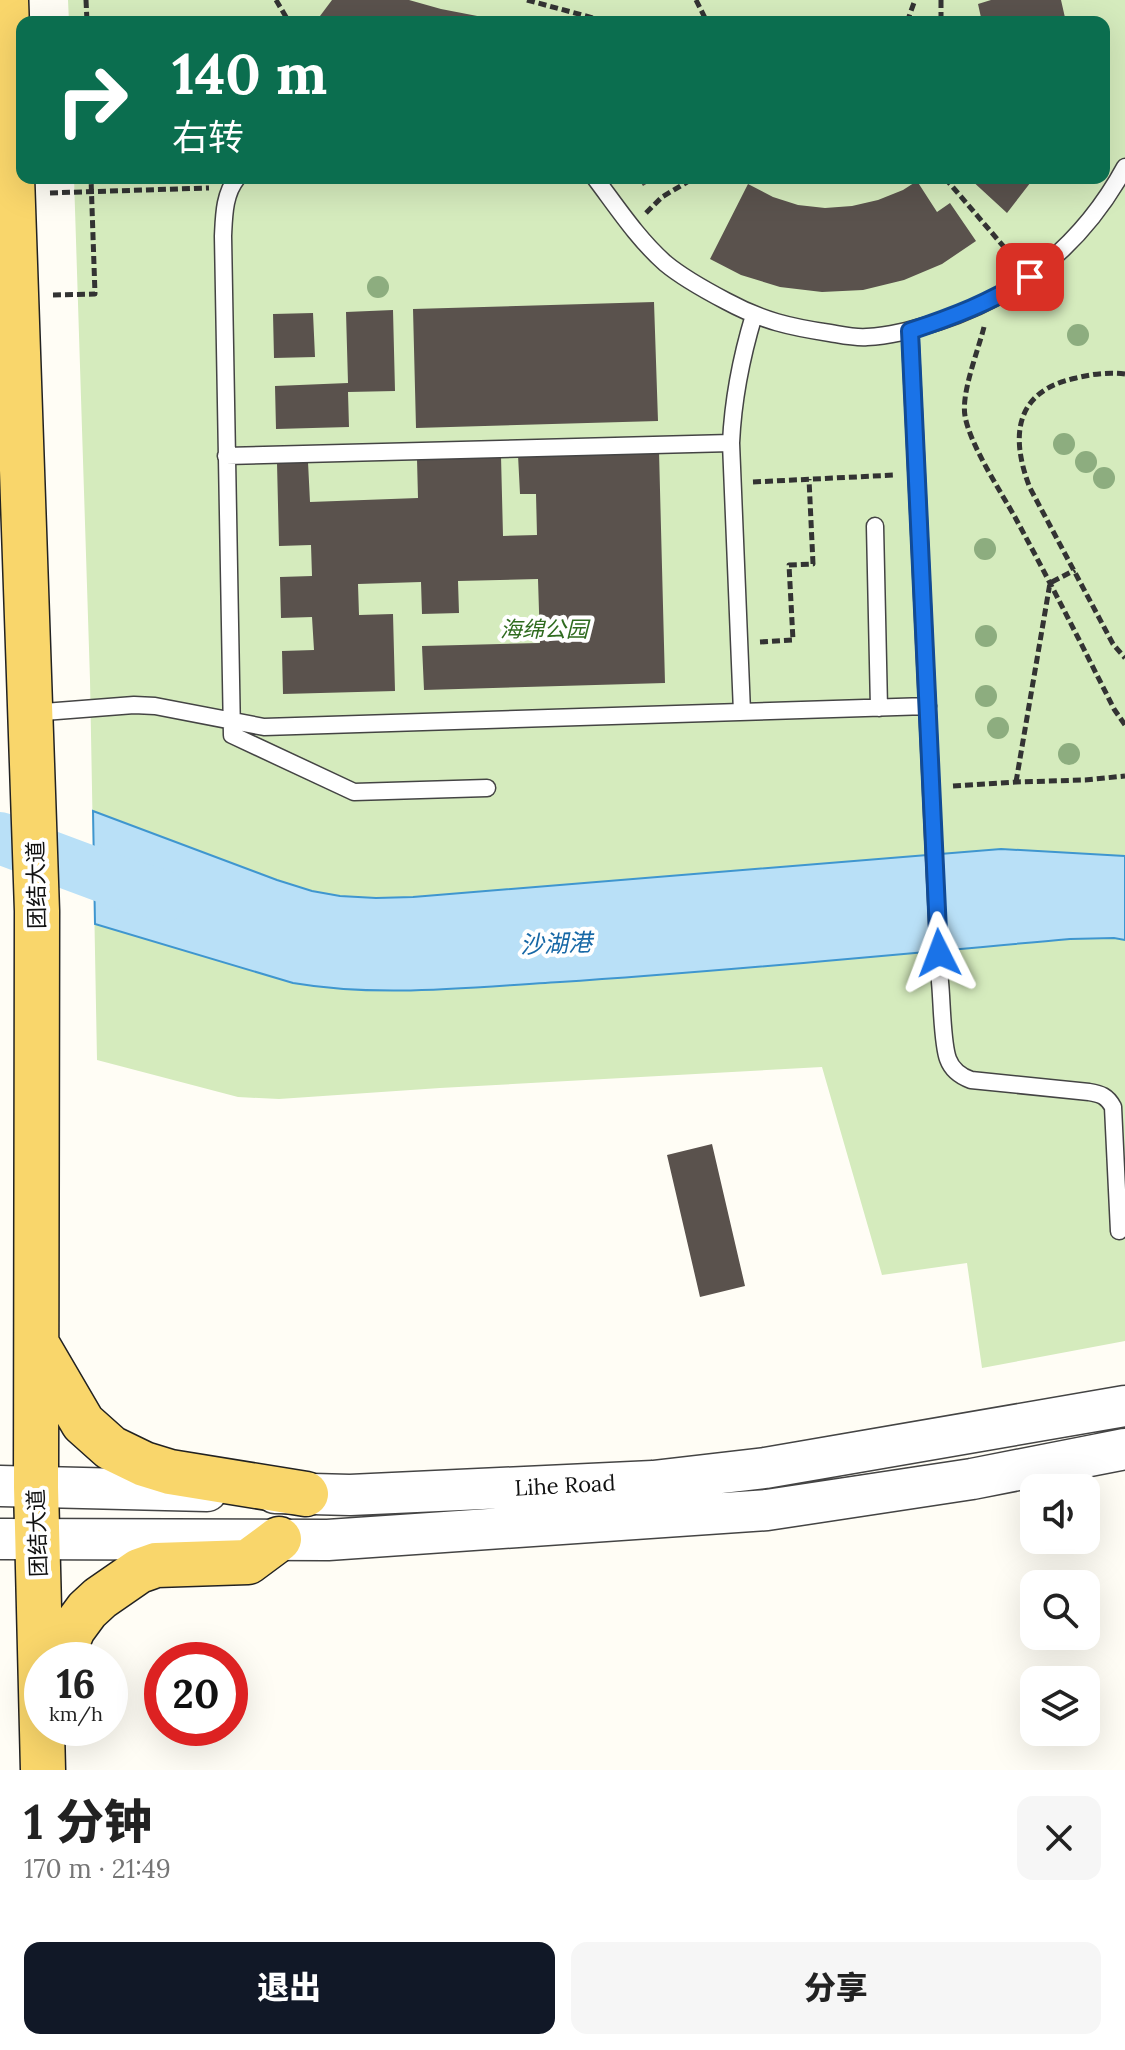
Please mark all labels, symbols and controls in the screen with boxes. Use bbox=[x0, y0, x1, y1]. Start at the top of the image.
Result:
text: 140 m bbox=[172, 38, 327, 109]
icon: right bbox=[40, 48, 144, 152]
text: 右转 bbox=[172, 114, 244, 160]
pin bbox=[996, 243, 1064, 311]
icon: arrive bbox=[1008, 255, 1052, 299]
park label: 海绵公园 bbox=[500, 615, 591, 643]
street label: 团结大道 bbox=[21, 841, 51, 929]
position arrow bbox=[897, 911, 981, 995]
water label: 沙湖港 bbox=[519, 927, 595, 960]
street label: Lihe Road bbox=[514, 1468, 616, 1502]
map controls bbox=[1020, 1474, 1100, 1746]
button: sound bbox=[1020, 1474, 1100, 1554]
street label: 团结大道 bbox=[21, 1489, 53, 1577]
button: search bbox=[1020, 1570, 1100, 1650]
speed limit sign: 20 bbox=[144, 1642, 248, 1746]
text: 16 bbox=[56, 1658, 96, 1709]
button: layers bbox=[1020, 1666, 1100, 1746]
text: km/h bbox=[49, 1701, 103, 1726]
text: 1 分钟 bbox=[24, 1791, 152, 1852]
button: close bbox=[1017, 1796, 1101, 1880]
text: 170 m · 21:49 bbox=[24, 1852, 171, 1885]
button: 退出 bbox=[24, 1942, 555, 2034]
button: 分享 bbox=[571, 1942, 1101, 2034]

